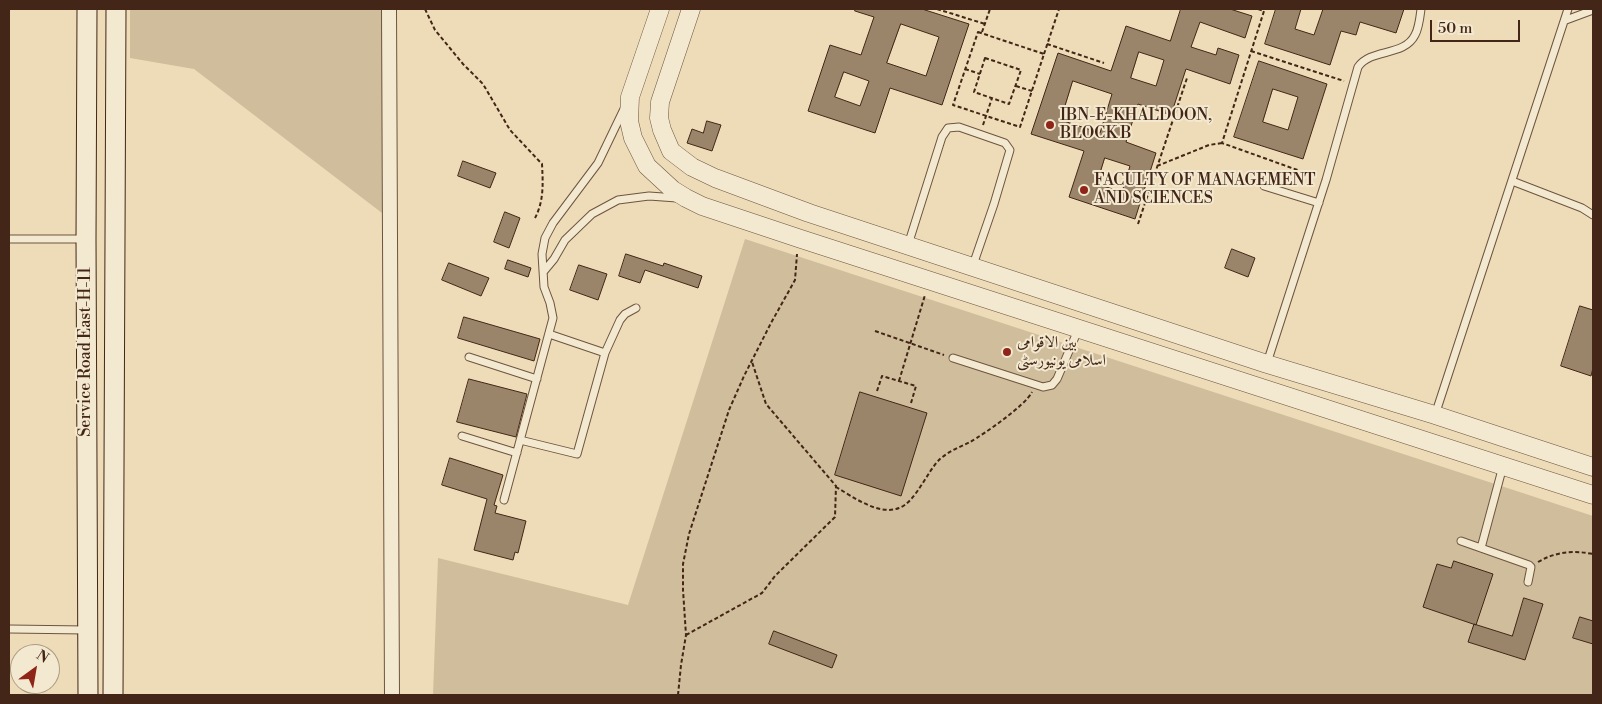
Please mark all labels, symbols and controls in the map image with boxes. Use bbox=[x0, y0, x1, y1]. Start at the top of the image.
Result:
scale bar bbox=[1432, 10, 1522, 42]
text: 50 m bbox=[1438, 19, 1472, 38]
place label: IBN-E-KHALDOON, BLOCK B bbox=[1060, 106, 1212, 144]
marker: IBN-E-KHALDOON, BLOCK B bbox=[1044, 119, 1056, 131]
place label: FACULTY OF MANAGEMENT AND SCIENCES bbox=[1094, 171, 1316, 209]
marker: FACULTY OF MANAGEMENT AND SCIENCES bbox=[1078, 184, 1090, 196]
street label: Service Road East-H-11 bbox=[76, 267, 96, 437]
place label: بین الاقوامی اسلامی یونیورسٹی bbox=[1017, 333, 1106, 371]
marker: بین الاقوامی اسلامی یونیورسٹی bbox=[1001, 346, 1013, 358]
north arrow bbox=[10, 644, 60, 694]
text: N bbox=[33, 647, 52, 668]

